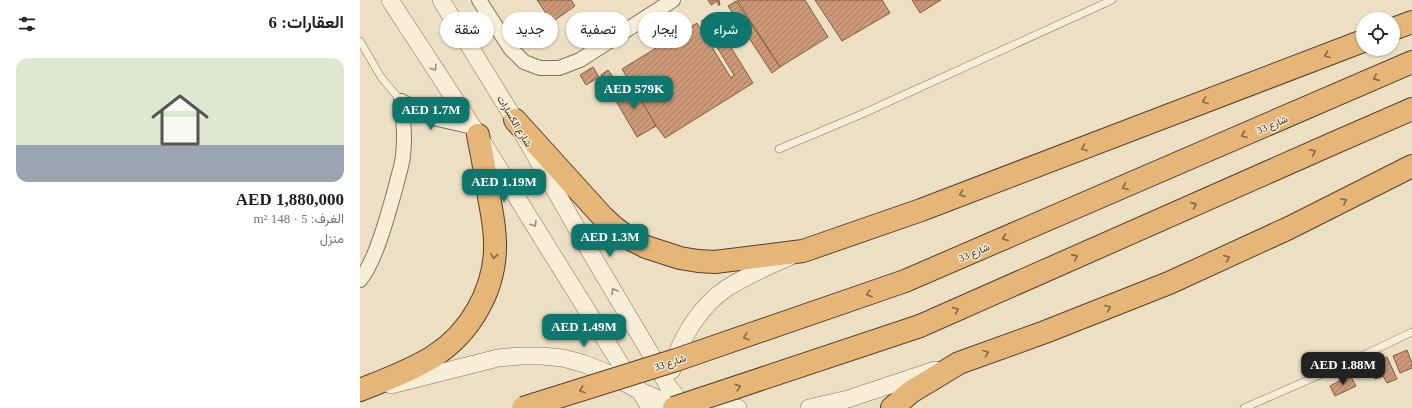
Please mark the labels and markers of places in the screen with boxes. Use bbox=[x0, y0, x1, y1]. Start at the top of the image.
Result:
pin: AED 579K bbox=[593, 76, 675, 110]
pin: AED 1.7M bbox=[390, 97, 472, 131]
pin: AED 1.19M bbox=[458, 169, 550, 203]
pin: AED 1.3M bbox=[569, 224, 651, 258]
pin: AED 1.49M bbox=[538, 314, 630, 348]
pin: AED 1.88M bbox=[1297, 352, 1389, 386]

